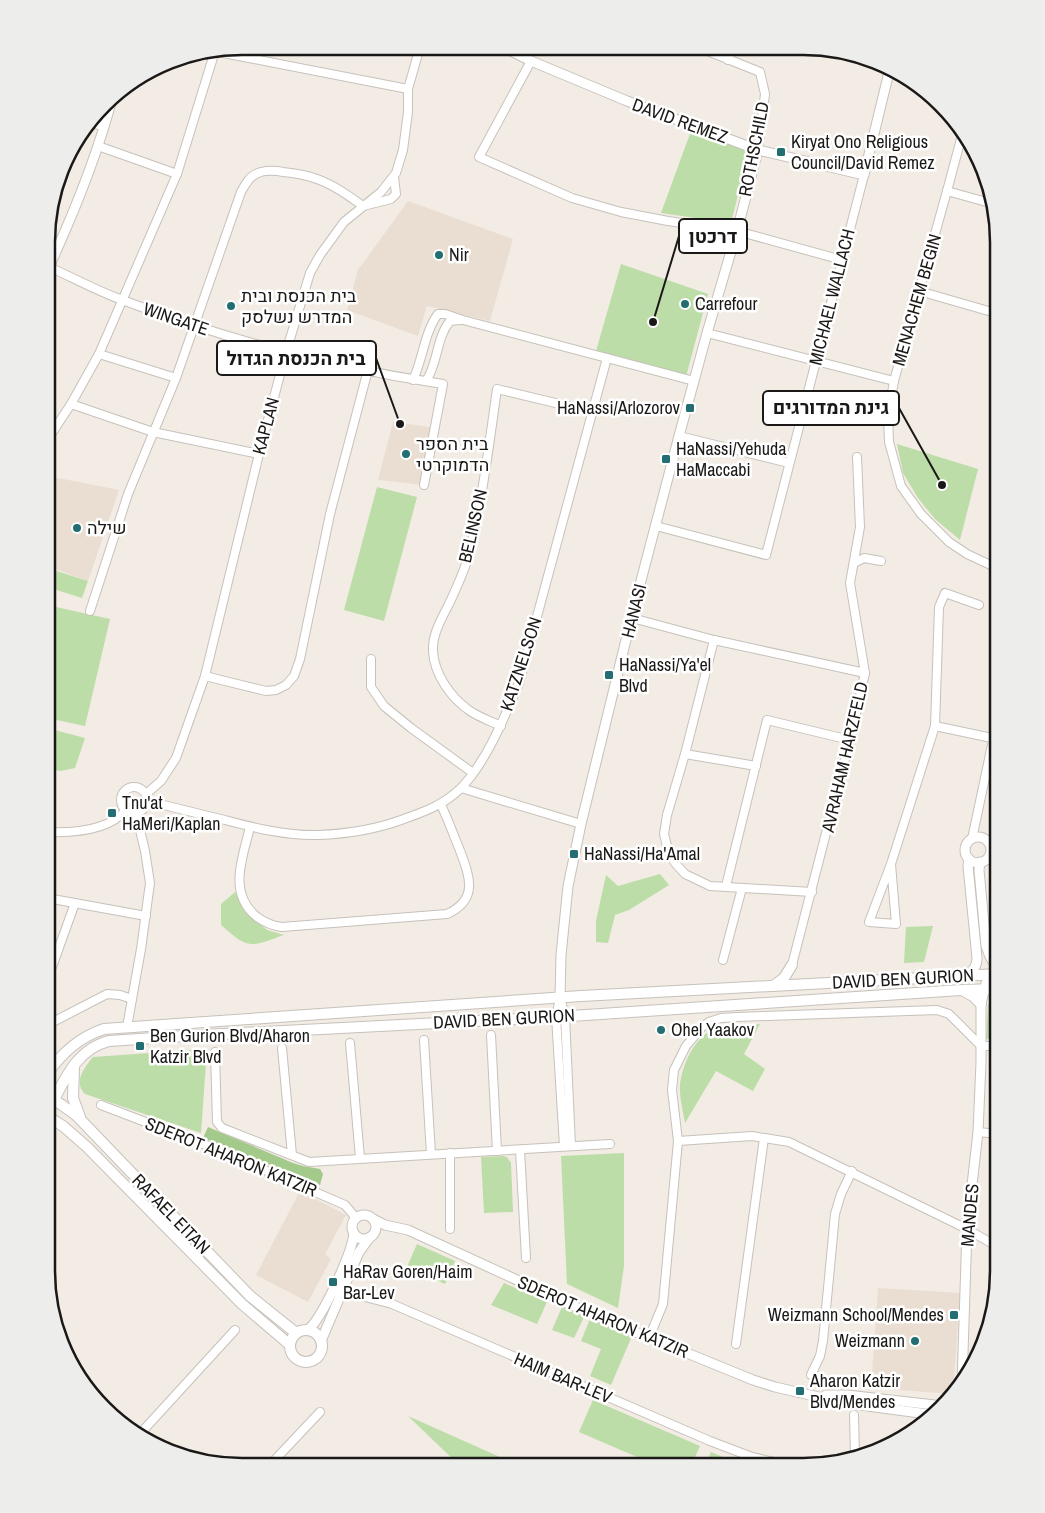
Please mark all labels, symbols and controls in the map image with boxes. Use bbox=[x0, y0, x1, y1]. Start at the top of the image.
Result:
street label: DAVID REMEZ bbox=[629, 92, 731, 149]
street label: ROTHSCHILD bbox=[732, 99, 775, 198]
place label: Kiryat Ono Religious Council/David Remez bbox=[791, 129, 935, 175]
marker: Kiryat Ono Religious Council/David Remez bbox=[775, 146, 787, 158]
callout: דרכטן bbox=[679, 219, 747, 253]
text: דרכטן bbox=[689, 223, 738, 249]
street label: MICHAEL WALLACH bbox=[802, 226, 861, 368]
street label: MENACHEM BEGIN bbox=[886, 231, 947, 369]
place label: Nir bbox=[449, 242, 469, 267]
marker: Nir bbox=[433, 249, 445, 261]
place label: בית הכנסת ובית המדרש נשלסק bbox=[241, 283, 357, 329]
place label: Carrefour bbox=[695, 291, 757, 316]
street label: WINGATE bbox=[140, 296, 212, 341]
marker: Carrefour bbox=[679, 298, 691, 310]
marker: בית הכנסת ובית המדרש נשלסק bbox=[225, 300, 237, 312]
callout: בית הכנסת הגדול bbox=[217, 341, 376, 375]
text: בית הכנסת הגדול bbox=[226, 345, 366, 371]
callout: גינת המדורגים bbox=[763, 391, 899, 425]
text: גינת המדורגים bbox=[773, 394, 889, 420]
street label: KAPLAN bbox=[246, 395, 285, 457]
place label: HaNassi/Arlozorov bbox=[557, 395, 681, 420]
marker: HaNassi/Arlozorov bbox=[684, 402, 696, 414]
place label: בית הספר הדמוקרטי bbox=[416, 431, 489, 477]
place label: HaNassi/Yehuda HaMaccabi bbox=[676, 436, 786, 482]
marker: בית הספר הדמוקרטי bbox=[400, 448, 412, 460]
marker: HaNassi/Yehuda HaMaccabi bbox=[660, 453, 672, 465]
street label: BELINSON bbox=[452, 487, 493, 565]
place label: שילה bbox=[87, 515, 127, 540]
marker: שילה bbox=[71, 522, 83, 534]
street label: HANASI bbox=[615, 581, 652, 641]
street label: KATZNELSON bbox=[494, 614, 547, 714]
place label: HaNassi/Ya'el Blvd bbox=[619, 652, 711, 698]
marker: HaNassi/Ya'el Blvd bbox=[603, 669, 615, 681]
street label: AVRAHAM HARZFELD bbox=[815, 679, 874, 836]
place label: Tnu'at HaMeri/Kaplan bbox=[122, 790, 220, 836]
marker: Tnu'at HaMeri/Kaplan bbox=[106, 807, 118, 819]
place label: HaNassi/Ha'Amal bbox=[584, 841, 700, 866]
marker: HaNassi/Ha'Amal bbox=[568, 848, 580, 860]
street label: DAVID BEN GURION bbox=[832, 962, 974, 995]
street label: DAVID BEN GURION bbox=[433, 1002, 575, 1035]
place label: Ohel Yaakov bbox=[671, 1017, 755, 1042]
place label: Ben Gurion Blvd/Aharon Katzir Blvd bbox=[150, 1023, 310, 1069]
marker: Ohel Yaakov bbox=[655, 1024, 667, 1036]
marker: Ben Gurion Blvd/Aharon Katzir Blvd bbox=[134, 1040, 146, 1052]
street label: SDEROT AHARON KATZIR bbox=[142, 1111, 321, 1203]
street label: RAFAEL EITAN bbox=[127, 1168, 216, 1259]
street label: MANDES bbox=[954, 1182, 985, 1248]
place label: HaRav Goren/Haim Bar-Lev bbox=[343, 1259, 473, 1305]
street label: SDEROT AHARON KATZIR bbox=[514, 1269, 693, 1364]
marker: HaRav Goren/Haim Bar-Lev bbox=[327, 1276, 339, 1288]
place label: Weizmann School/Mendes bbox=[768, 1302, 944, 1327]
marker: Weizmann School/Mendes bbox=[948, 1309, 960, 1321]
place label: Weizmann bbox=[835, 1328, 905, 1353]
marker: Weizmann bbox=[909, 1335, 921, 1347]
street label: HAIM BAR-LEV bbox=[510, 1346, 616, 1409]
place label: Aharon Katzir Blvd/Mendes bbox=[809, 1368, 900, 1414]
marker: Aharon Katzir Blvd/Mendes bbox=[794, 1385, 806, 1397]

